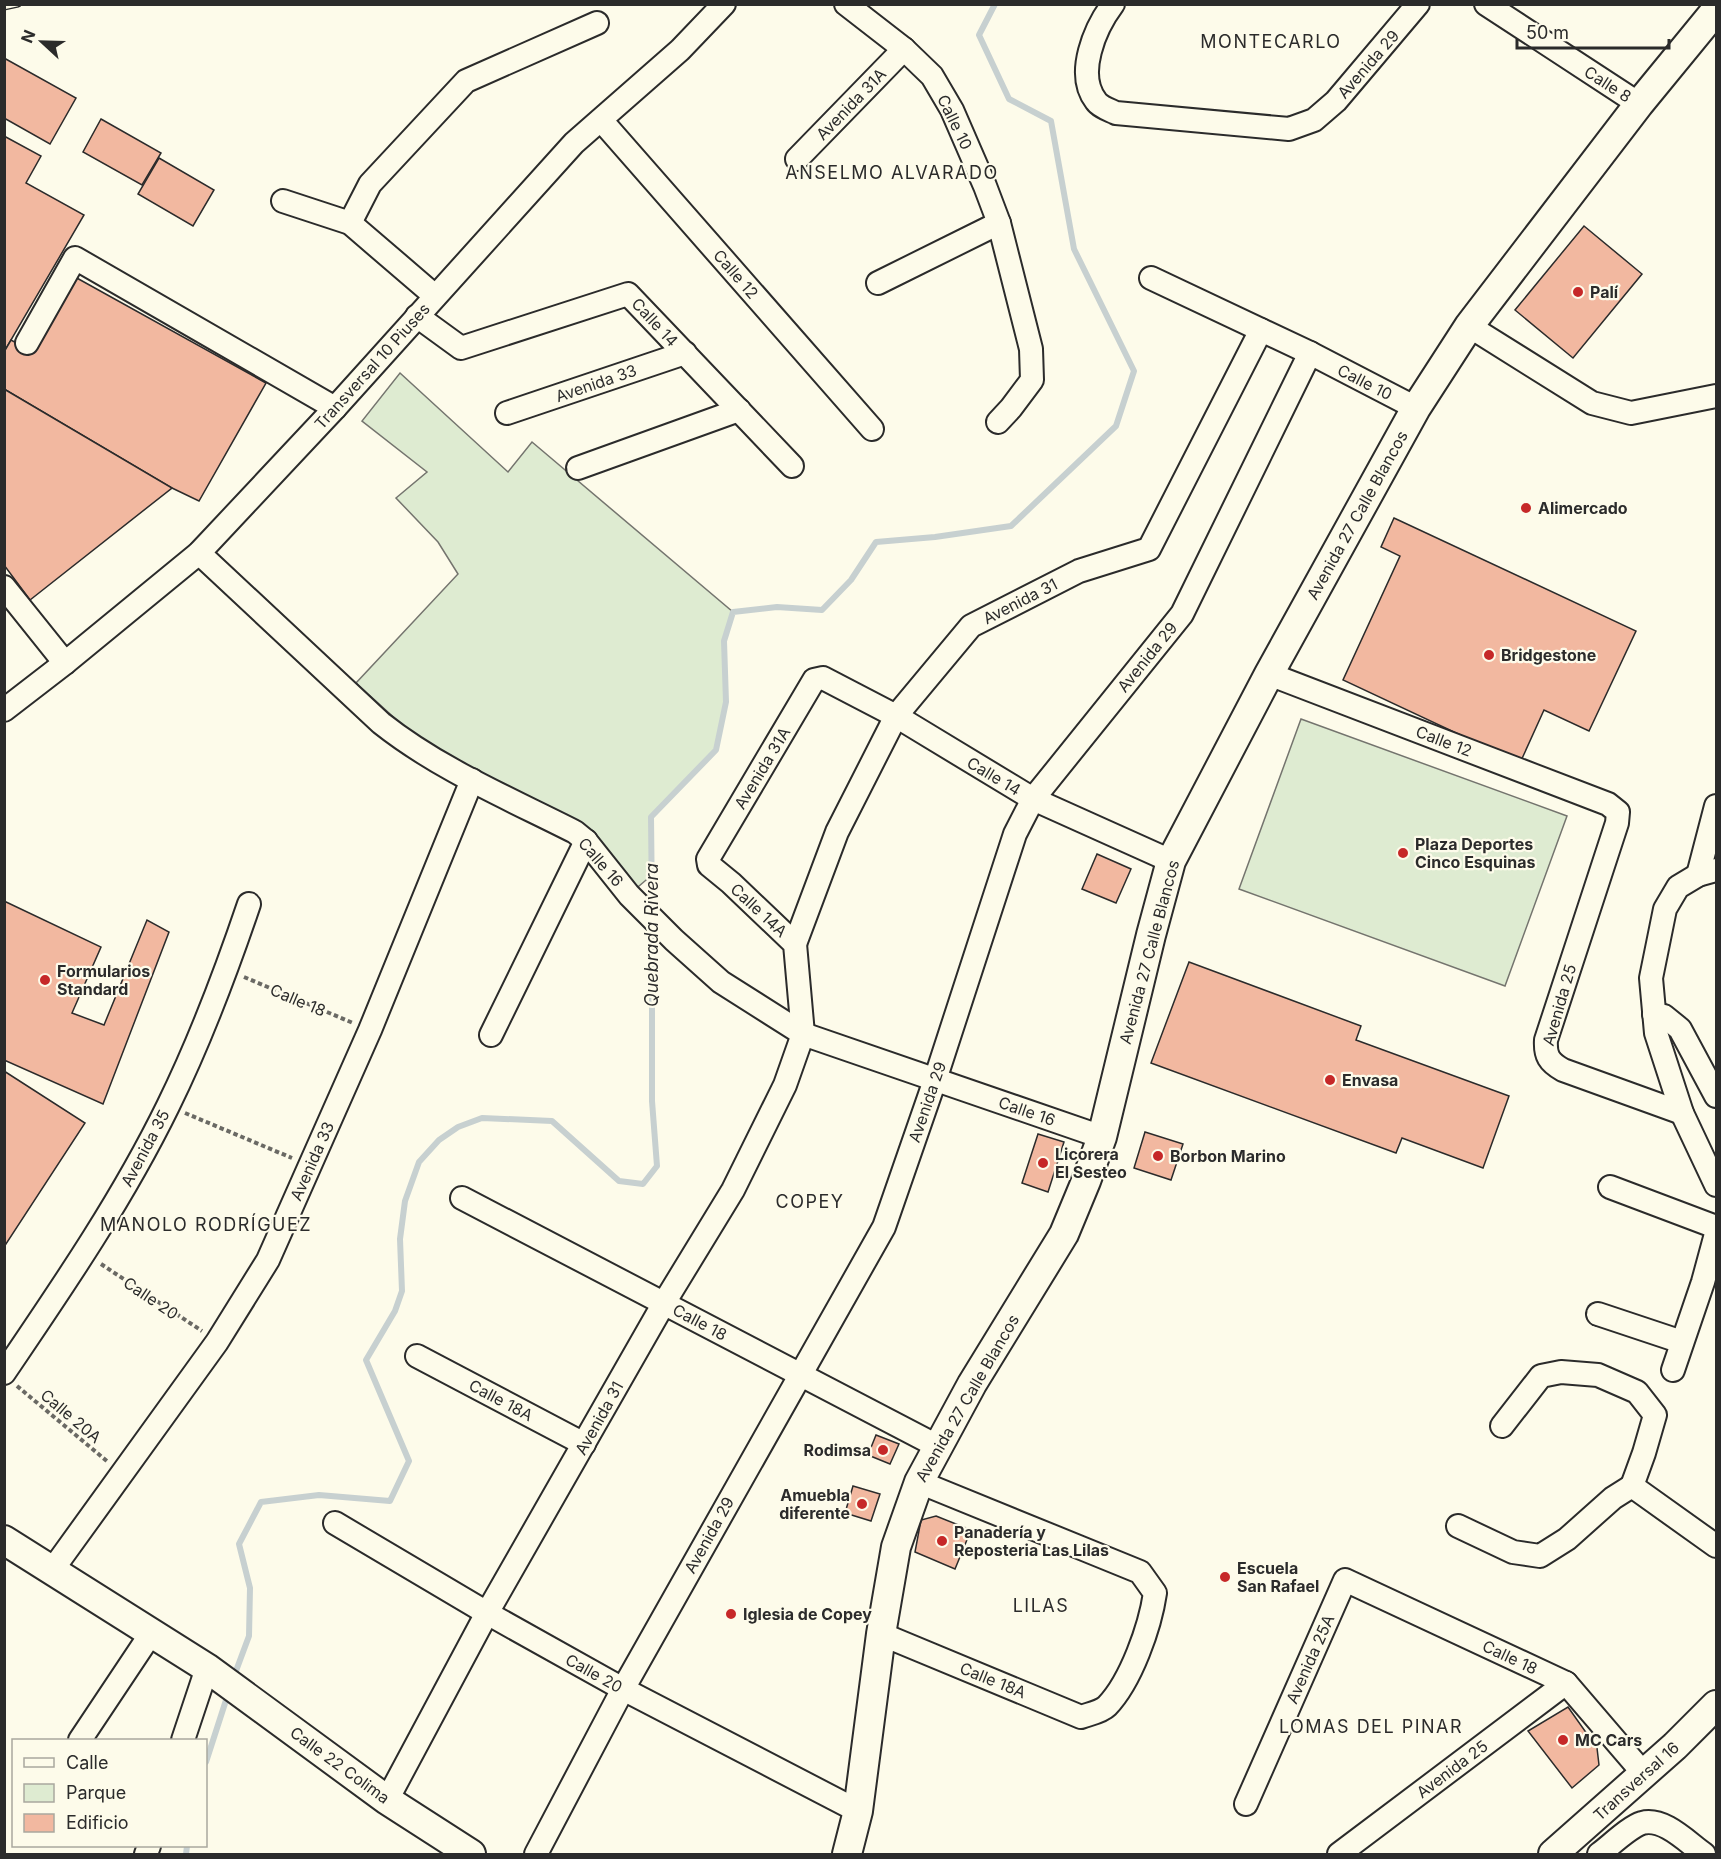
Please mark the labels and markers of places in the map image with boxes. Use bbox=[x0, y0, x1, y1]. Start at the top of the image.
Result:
place label: Palí bbox=[1590, 282, 1619, 302]
marker: Palí bbox=[1571, 285, 1585, 299]
place label: Alimercado bbox=[1538, 498, 1628, 518]
marker: Alimercado bbox=[1519, 501, 1533, 515]
place label: Bridgestone bbox=[1501, 645, 1596, 665]
marker: Bridgestone bbox=[1482, 648, 1496, 662]
place label: Plaza Deportes Cinco Esquinas bbox=[1415, 834, 1535, 872]
marker: Plaza Deportes Cinco Esquinas bbox=[1396, 846, 1410, 860]
place label: Formularios Standard bbox=[57, 961, 150, 999]
marker: Formularios Standard bbox=[38, 973, 52, 987]
place label: Envasa bbox=[1342, 1070, 1398, 1090]
marker: Envasa bbox=[1323, 1073, 1337, 1087]
place label: Licorera El Sesteo bbox=[1055, 1144, 1127, 1182]
place label: Borbon Marino bbox=[1170, 1146, 1286, 1166]
marker: Borbon Marino bbox=[1151, 1149, 1165, 1163]
marker: Licorera El Sesteo bbox=[1036, 1156, 1050, 1170]
place label: Rodimsa bbox=[804, 1440, 871, 1460]
marker: Rodimsa bbox=[876, 1443, 890, 1457]
place label: Amuebla diferente bbox=[779, 1485, 850, 1523]
marker: Amuebla diferente bbox=[855, 1497, 869, 1511]
place label: Panadería y Reposteria Las Lilas bbox=[954, 1522, 1109, 1560]
marker: Panadería y Reposteria Las Lilas bbox=[935, 1534, 949, 1548]
place label: Escuela San Rafael bbox=[1237, 1558, 1319, 1596]
marker: Escuela San Rafael bbox=[1218, 1570, 1232, 1584]
place label: Iglesia de Copey bbox=[743, 1604, 872, 1624]
marker: Iglesia de Copey bbox=[724, 1607, 738, 1621]
place label: MC Cars bbox=[1575, 1730, 1642, 1750]
marker: MC Cars bbox=[1556, 1733, 1570, 1747]

